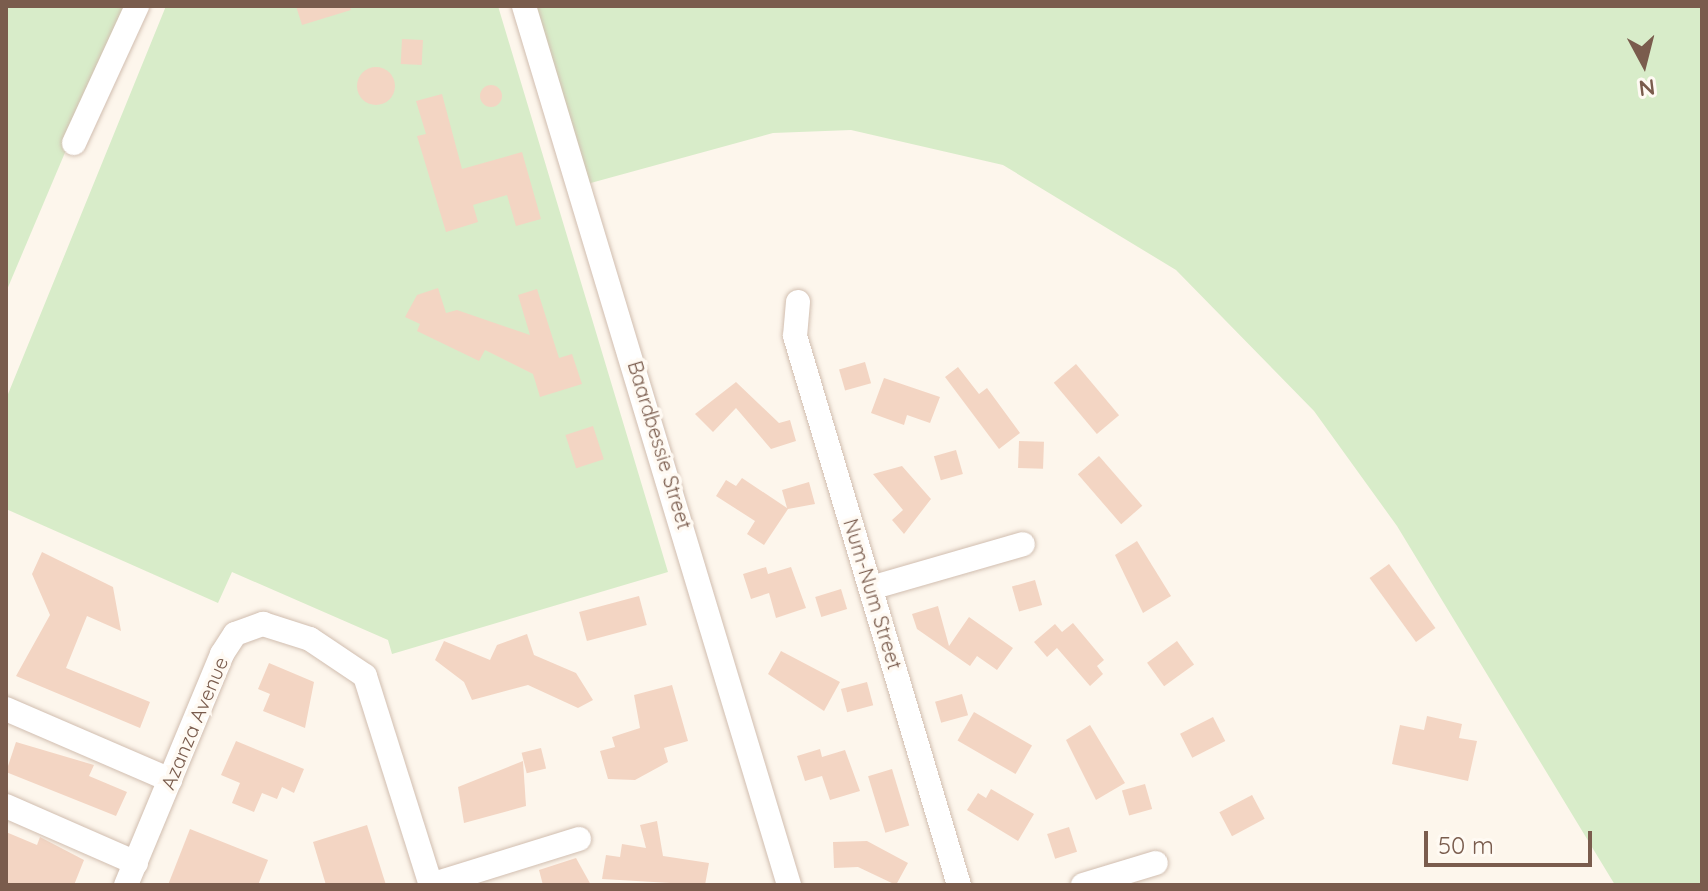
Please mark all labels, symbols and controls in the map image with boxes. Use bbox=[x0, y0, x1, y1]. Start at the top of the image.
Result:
north arrow bbox=[1604, 24, 1684, 104]
text: N bbox=[1637, 73, 1657, 103]
street label: Baardbessie Street bbox=[623, 358, 697, 532]
street label: Num-Num Street bbox=[839, 516, 907, 672]
street label: Azanza Avenue bbox=[155, 653, 233, 793]
scale bar bbox=[1428, 815, 1596, 865]
text: 50 m bbox=[1438, 830, 1494, 860]

